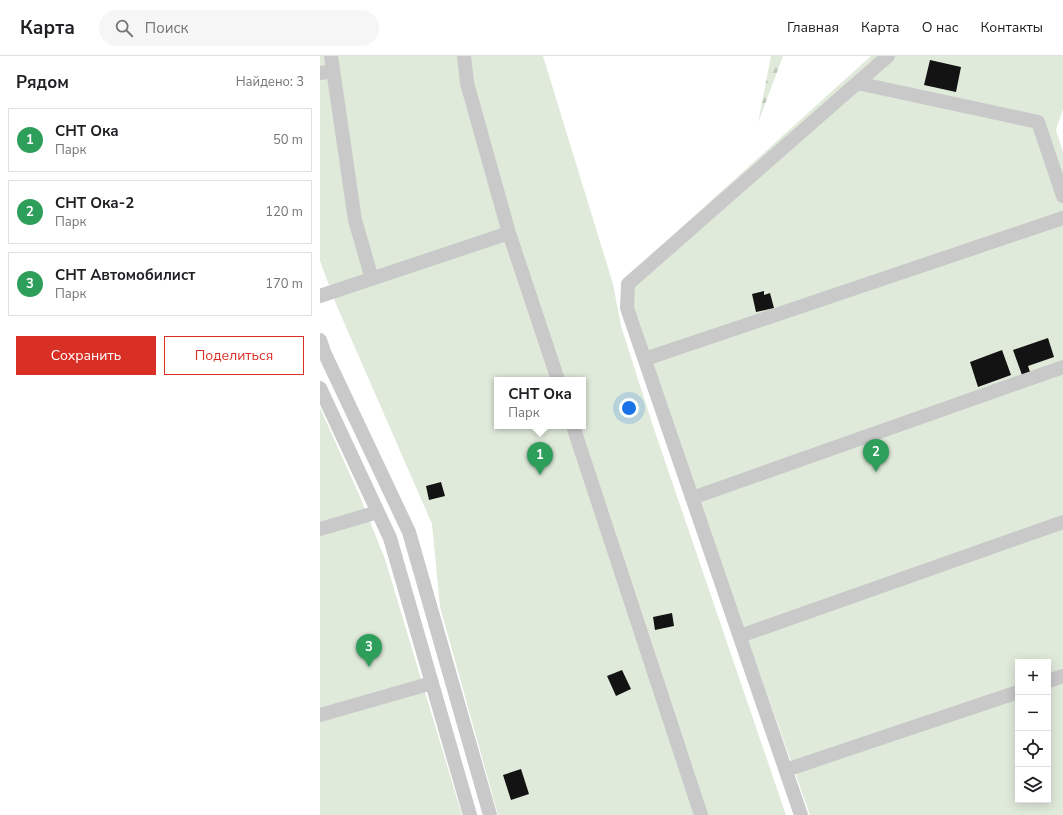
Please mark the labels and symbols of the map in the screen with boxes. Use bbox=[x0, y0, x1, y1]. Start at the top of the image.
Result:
your location bbox=[619, 398, 639, 418]
pin: 2 bbox=[863, 439, 889, 472]
pin: 1 bbox=[527, 442, 553, 475]
pin: 3 bbox=[356, 634, 382, 667]

